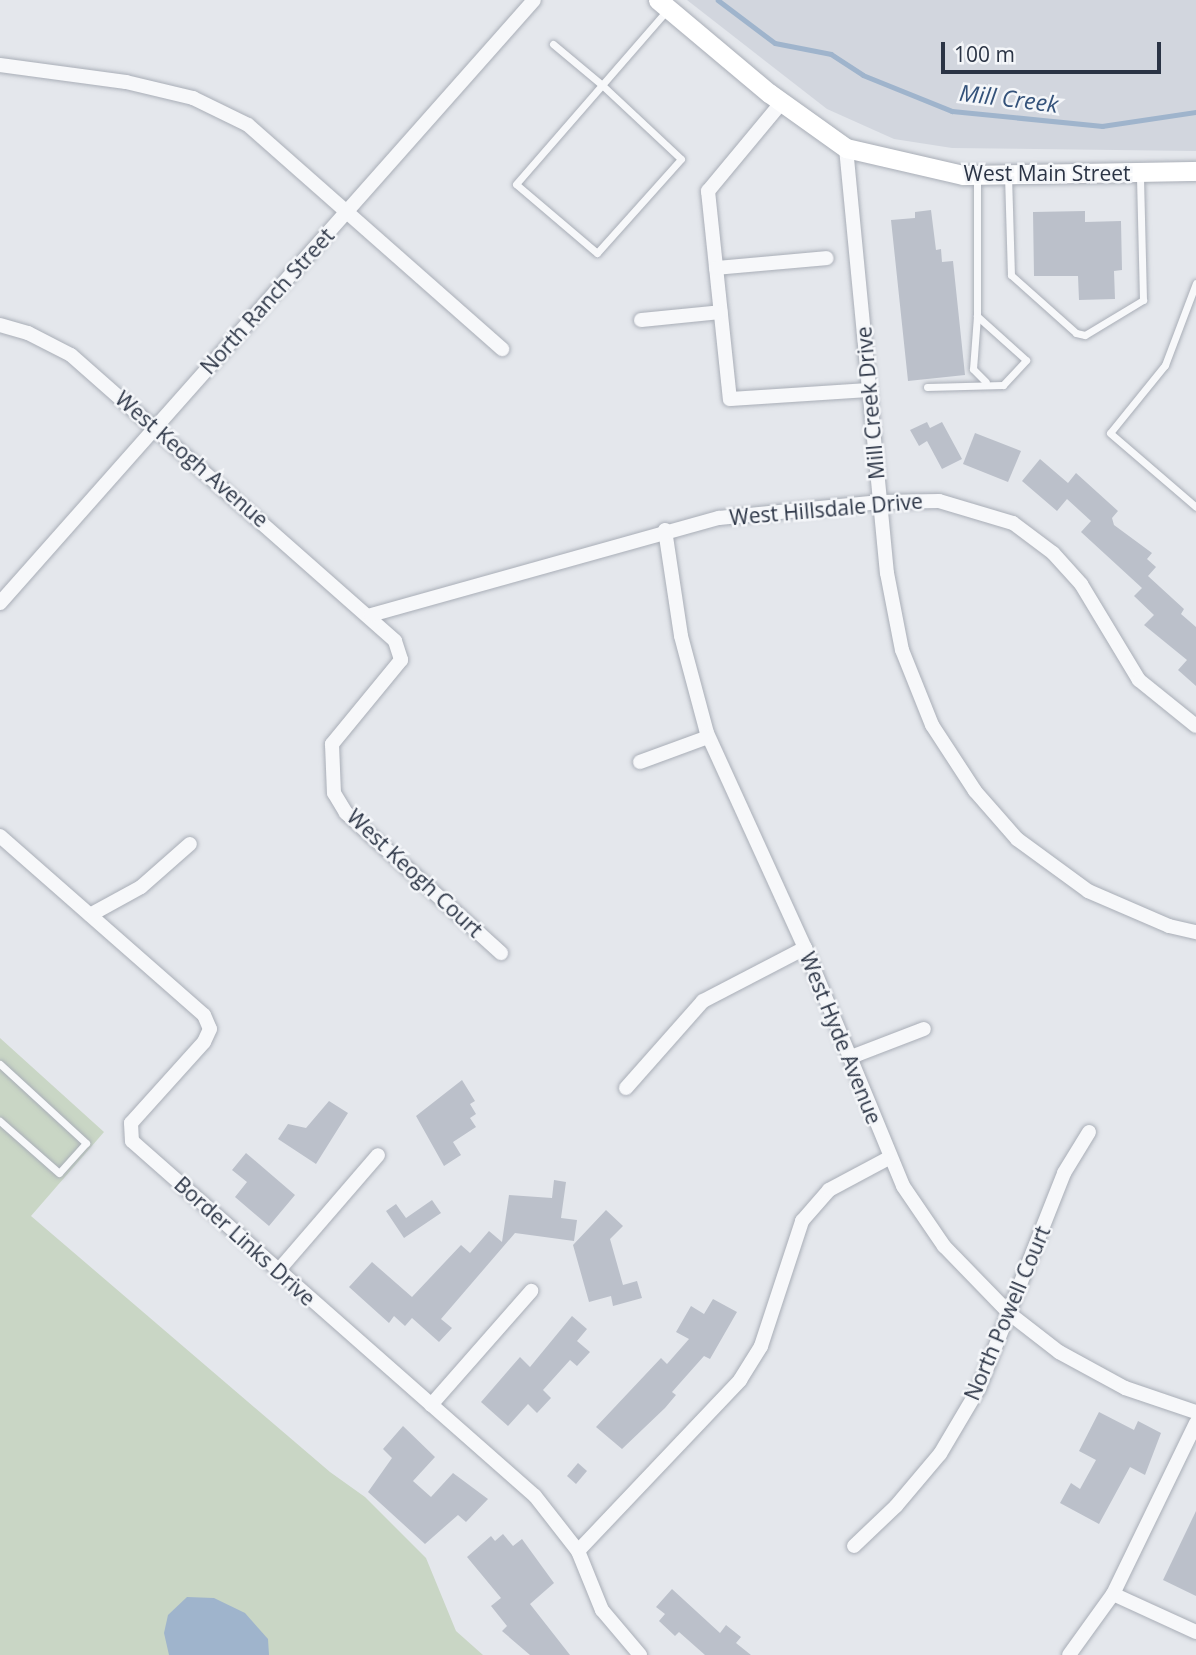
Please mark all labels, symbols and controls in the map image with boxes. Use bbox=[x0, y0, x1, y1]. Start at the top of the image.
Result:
scale bar bbox=[944, 28, 1164, 72]
text: 100 m bbox=[954, 40, 1015, 68]
water label: Mill Creek bbox=[958, 78, 1060, 118]
street label: West Main Street bbox=[964, 160, 1130, 186]
street label: North Ranch Street bbox=[195, 223, 339, 379]
street label: Mill Creek Drive bbox=[851, 325, 889, 481]
street label: West Keogh Avenue bbox=[110, 386, 274, 532]
street label: West Hillsdale Drive bbox=[728, 488, 924, 530]
street label: West Keogh Court bbox=[342, 804, 488, 942]
street label: West Hyde Avenue bbox=[795, 948, 887, 1128]
street label: Border Links Drive bbox=[170, 1171, 320, 1311]
street label: North Powell Court bbox=[959, 1222, 1055, 1404]

